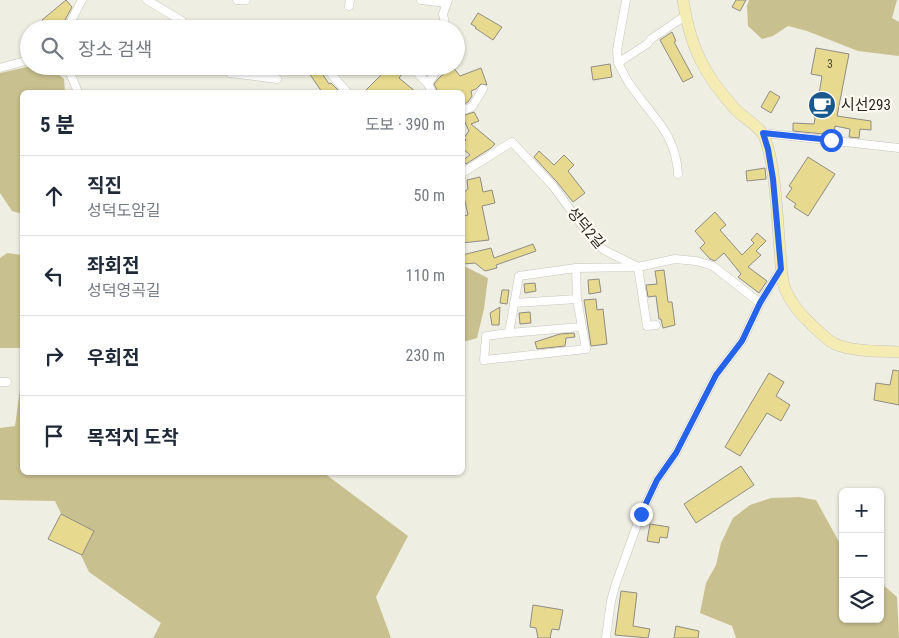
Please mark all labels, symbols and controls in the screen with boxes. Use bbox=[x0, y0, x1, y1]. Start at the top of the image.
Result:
search box bbox=[20, 20, 465, 75]
icon: search bbox=[38, 34, 66, 62]
text: 장소 검색 bbox=[78, 38, 152, 61]
house number: 3 bbox=[827, 57, 833, 71]
cafe icon: 시선293 bbox=[807, 90, 837, 120]
place label: 시선293 bbox=[841, 96, 891, 114]
text: 5 분 bbox=[40, 113, 75, 137]
text: 도보 · 390 m bbox=[365, 115, 445, 134]
route start bbox=[820, 129, 843, 152]
text: 직진 bbox=[87, 174, 122, 197]
icon: ahead bbox=[40, 182, 68, 210]
text: 50 m bbox=[413, 186, 445, 205]
text: 성덕도암길 bbox=[87, 201, 161, 220]
street label: 성덕2길 bbox=[563, 204, 609, 252]
text: 좌회전 bbox=[87, 254, 139, 277]
icon: left bbox=[40, 262, 68, 290]
text: 110 m bbox=[406, 266, 445, 285]
text: 성덕영곡길 bbox=[87, 281, 161, 300]
icon: right bbox=[40, 342, 68, 370]
text: 우회전 bbox=[87, 346, 139, 369]
text: 230 m bbox=[406, 346, 445, 365]
icon: arrive bbox=[40, 422, 68, 450]
text: 목적지 도착 bbox=[87, 426, 179, 449]
map controls bbox=[839, 488, 884, 623]
button: + bbox=[839, 488, 884, 533]
route end bbox=[630, 503, 653, 526]
button: − bbox=[839, 533, 884, 578]
button: layers bbox=[839, 578, 884, 623]

